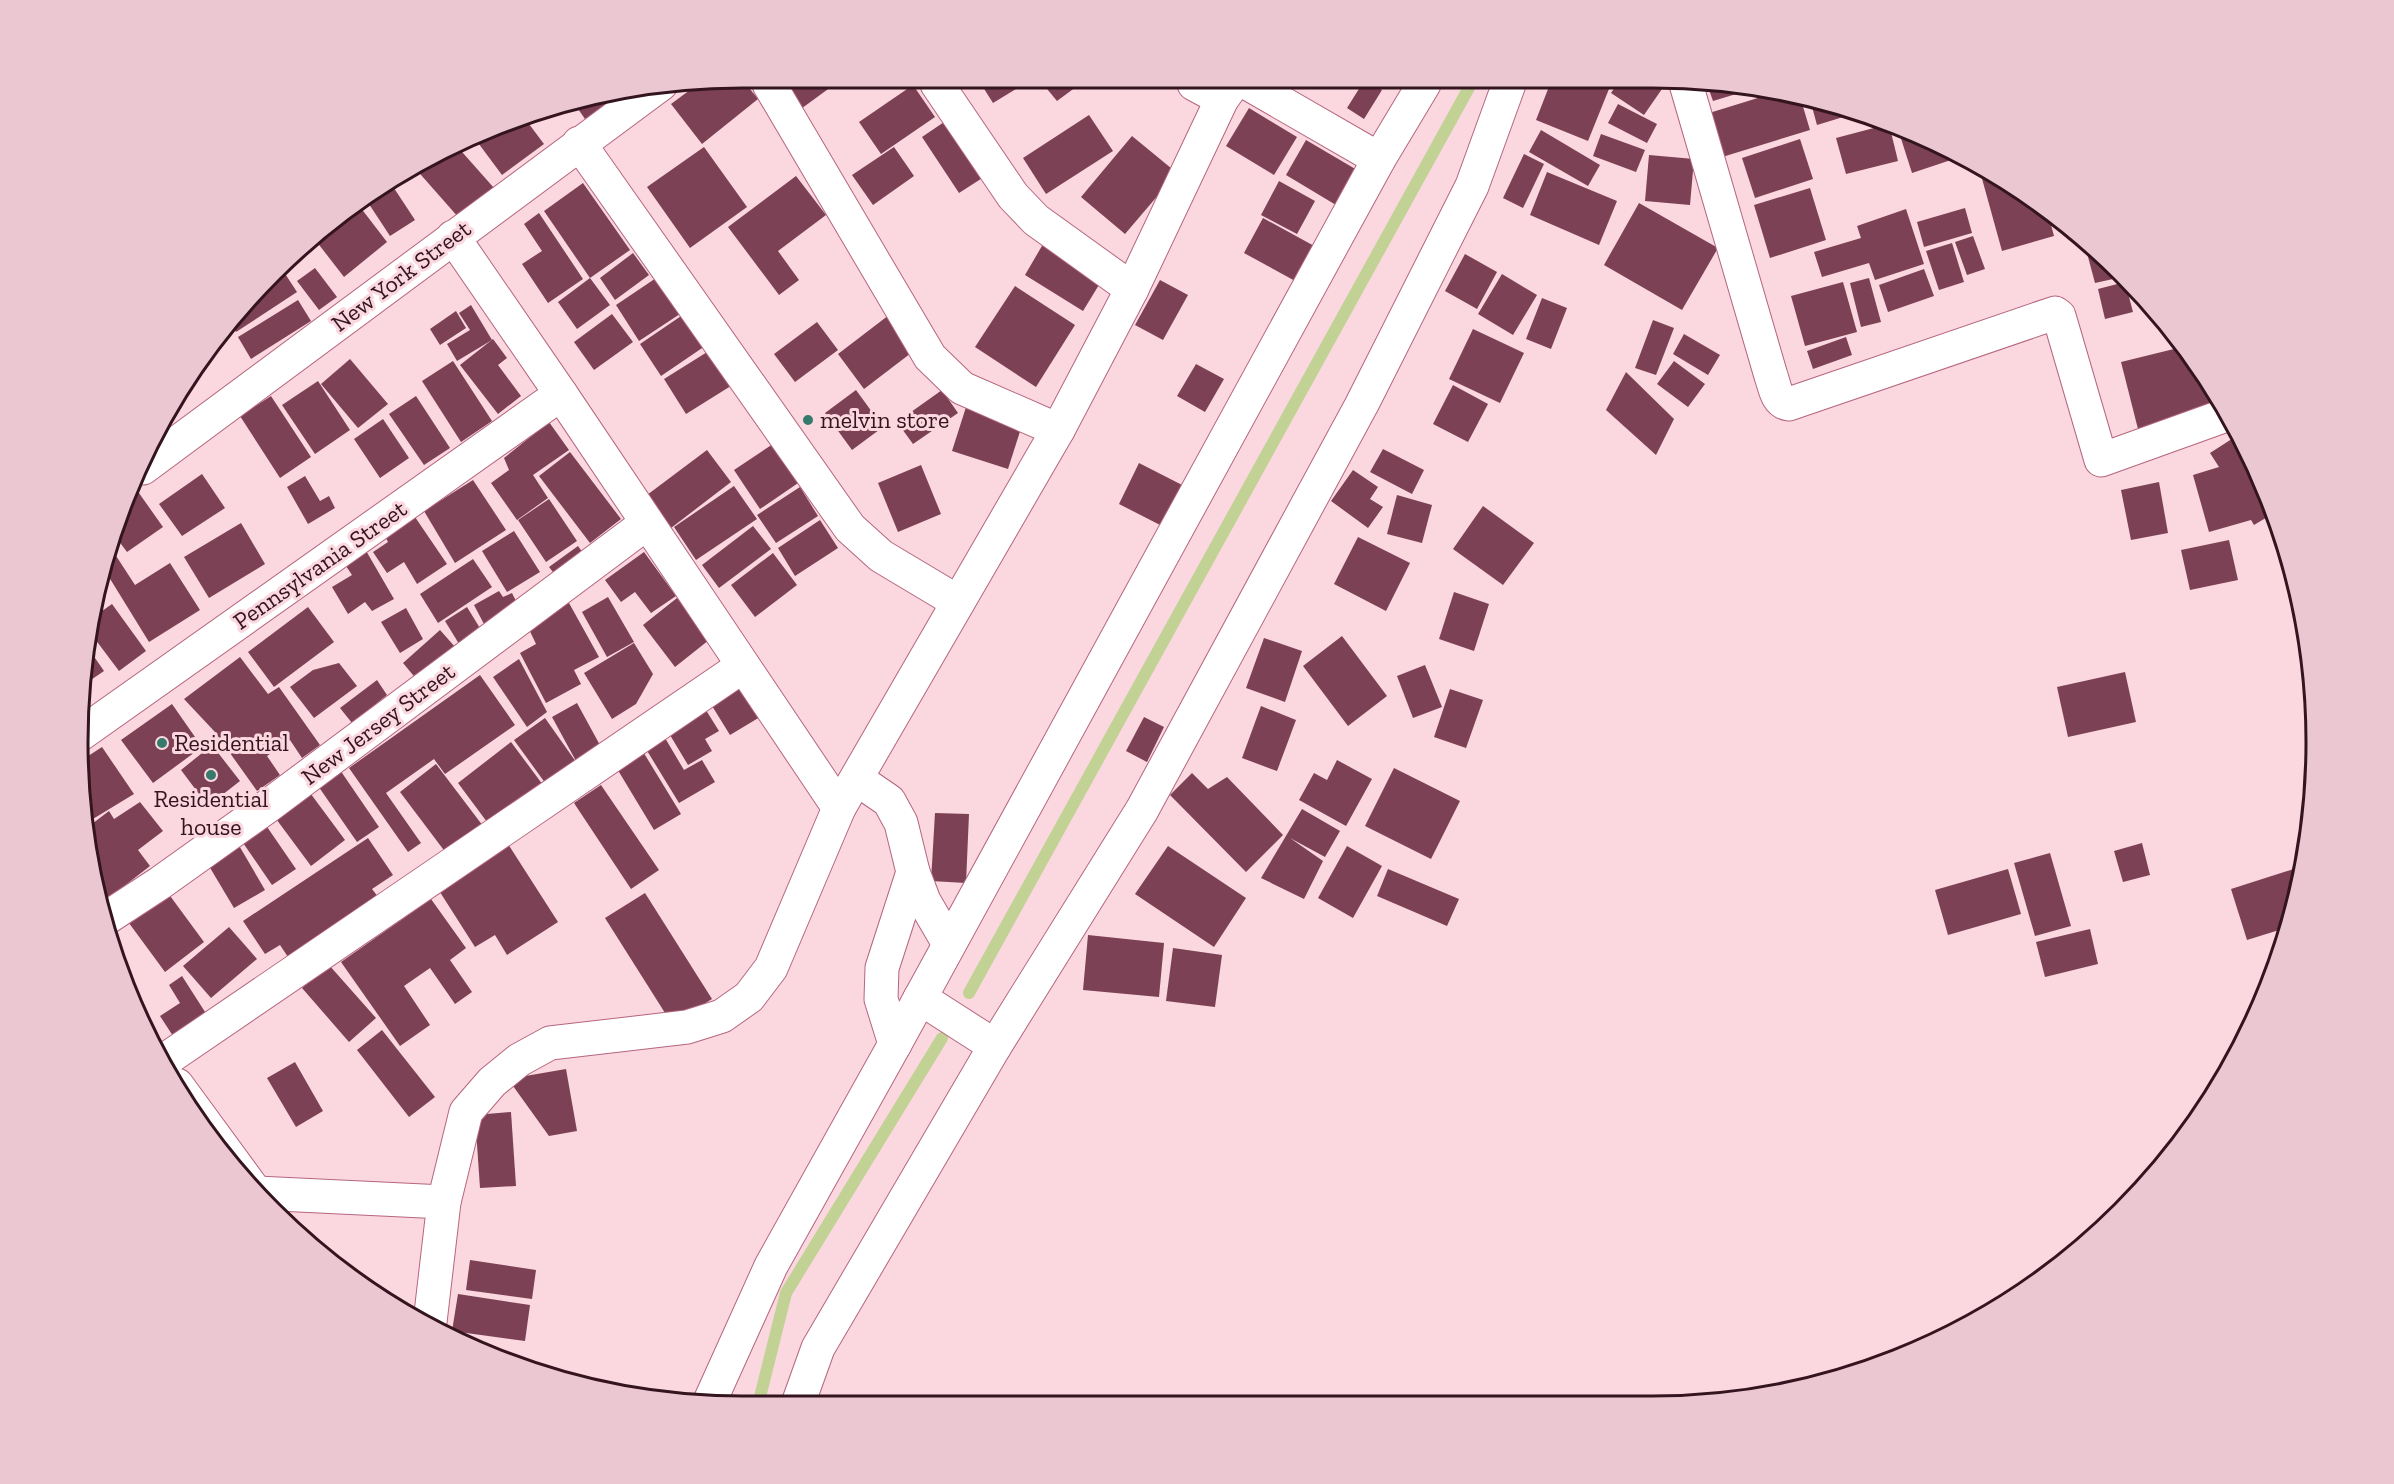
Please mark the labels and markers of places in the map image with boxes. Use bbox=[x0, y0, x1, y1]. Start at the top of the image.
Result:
place label: melvin store bbox=[820, 405, 949, 434]
marker: melvin store bbox=[801, 413, 815, 427]
place label: Residential bbox=[174, 728, 289, 757]
marker: Residential bbox=[155, 736, 169, 750]
marker: Residential house bbox=[204, 768, 218, 782]
place label: Residential house bbox=[154, 784, 268, 841]

